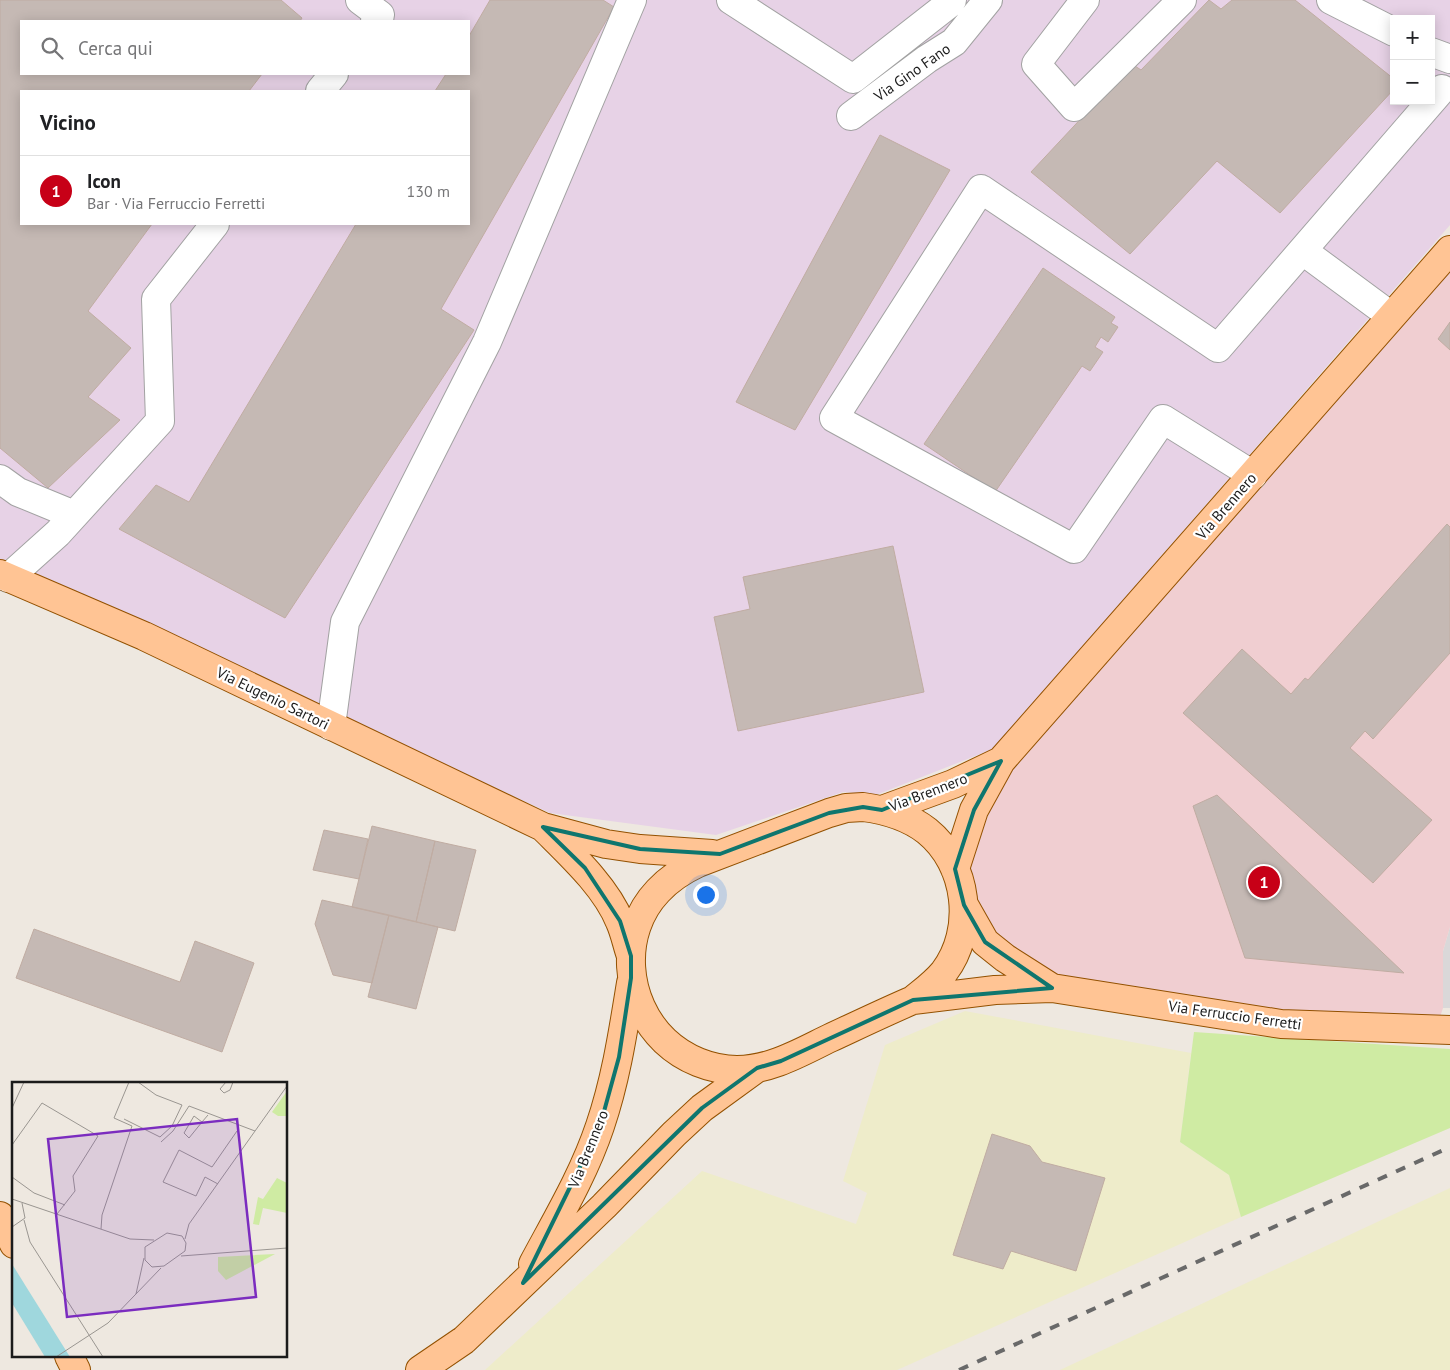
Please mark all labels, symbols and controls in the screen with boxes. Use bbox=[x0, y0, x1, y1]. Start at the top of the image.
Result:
map controls bbox=[1390, 15, 1435, 105]
button: + bbox=[1390, 15, 1435, 60]
search box bbox=[20, 20, 470, 75]
icon: search bbox=[38, 34, 66, 62]
text: Cerca qui bbox=[78, 36, 153, 60]
street label: Via Gino Fano bbox=[869, 39, 954, 106]
button: − bbox=[1390, 60, 1435, 105]
text: Vicino bbox=[40, 109, 96, 136]
text: Icon bbox=[87, 169, 121, 193]
text: 1 bbox=[51, 181, 61, 201]
text: 130 m bbox=[407, 181, 450, 201]
text: Bar · Via Ferruccio Ferretti bbox=[87, 193, 265, 213]
street label: Via Brennero bbox=[1191, 469, 1260, 544]
street label: Via Eugenio Sartori bbox=[213, 662, 332, 734]
street label: Via Brennero bbox=[885, 768, 970, 816]
pin: 1 bbox=[1248, 863, 1280, 901]
your location bbox=[693, 882, 719, 908]
street label: Via Ferruccio Ferretti bbox=[1166, 996, 1303, 1034]
inset map bbox=[12, 1082, 288, 1358]
street label: Via Brennero bbox=[563, 1107, 612, 1192]

